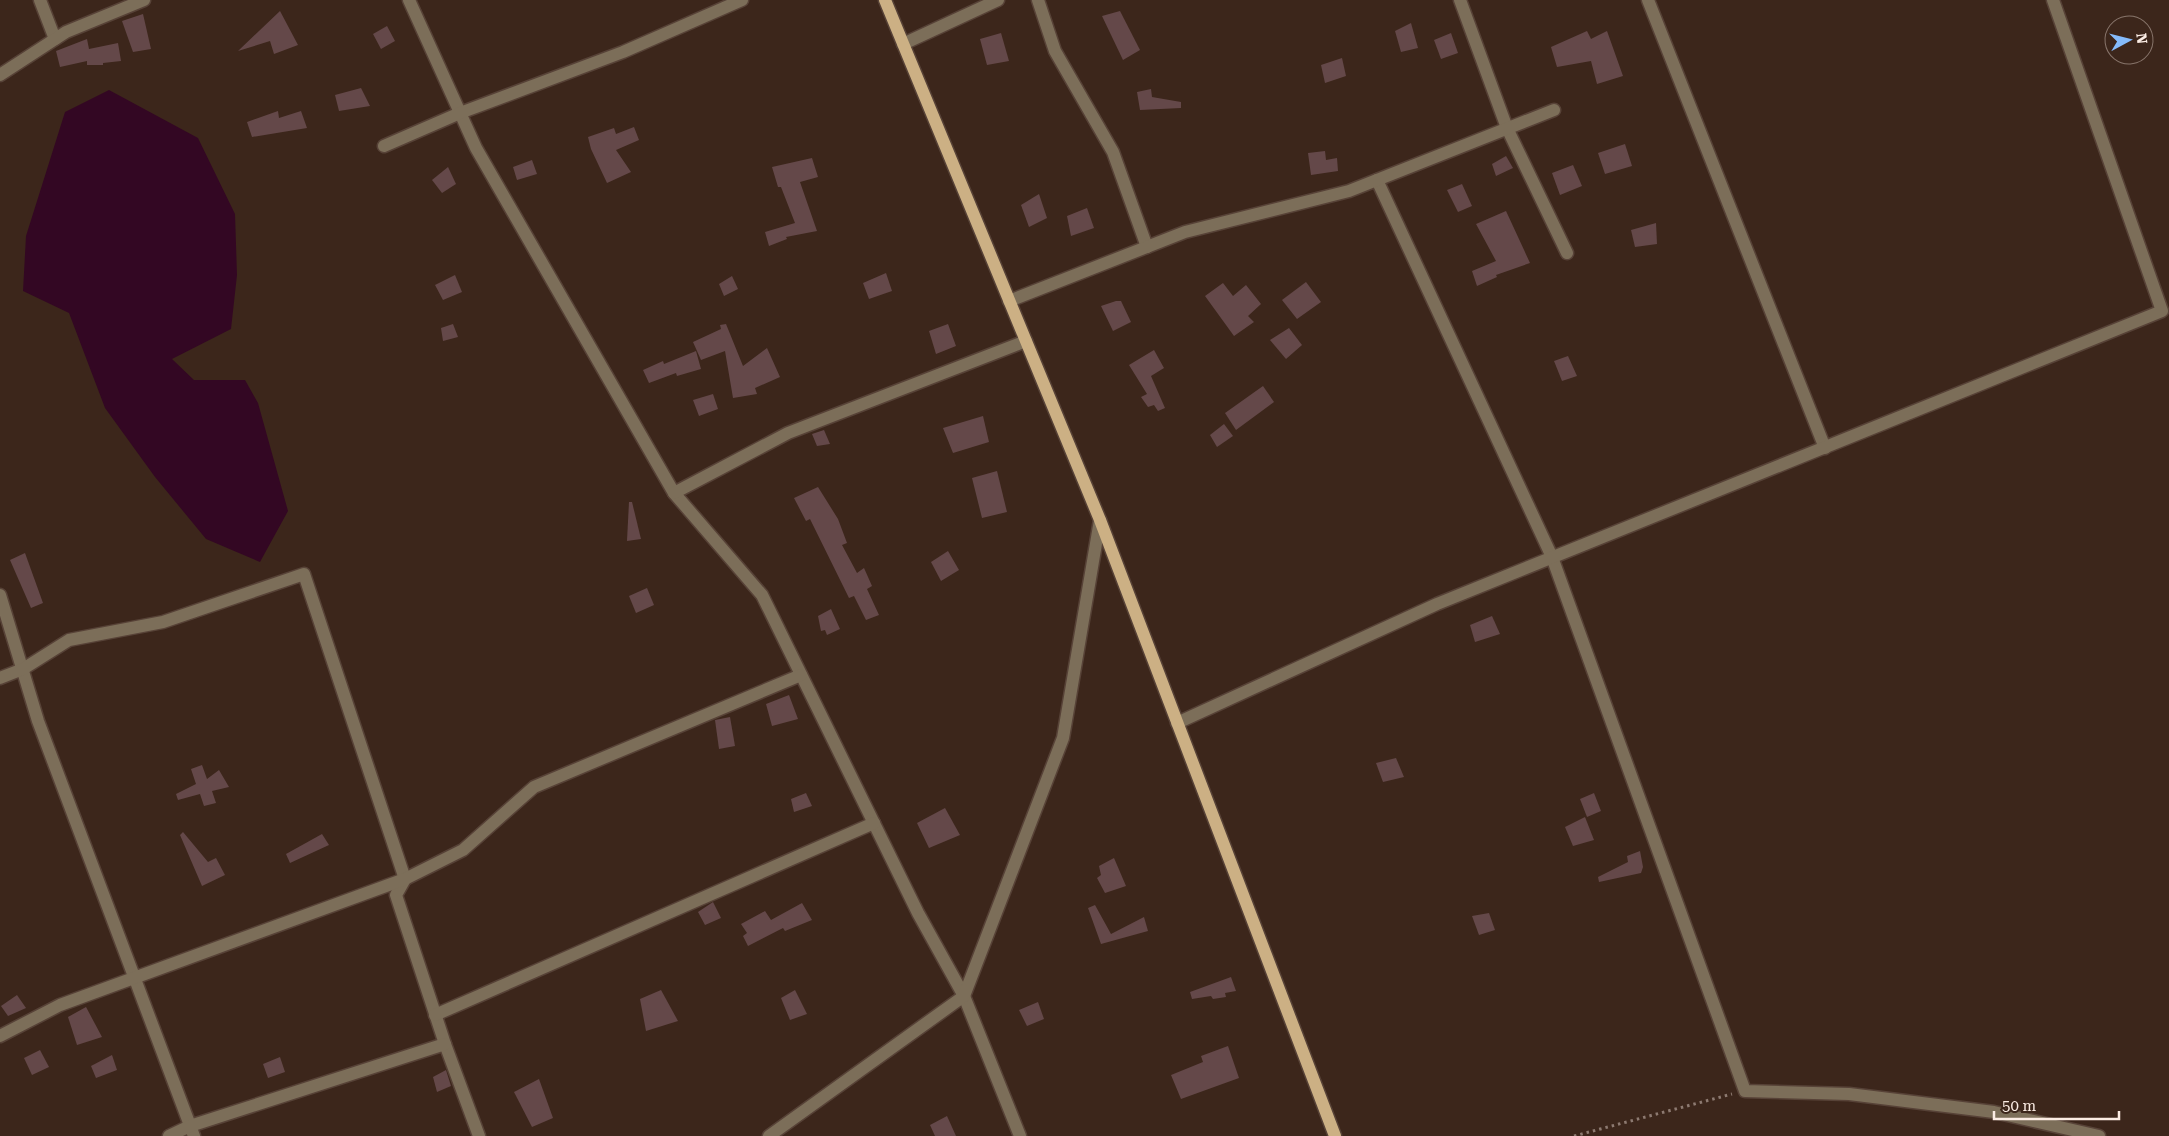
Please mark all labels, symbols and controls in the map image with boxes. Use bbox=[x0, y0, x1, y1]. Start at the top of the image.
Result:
north arrow bbox=[2104, 15, 2154, 65]
text: N bbox=[2133, 32, 2151, 45]
scale bar bbox=[1994, 1088, 2119, 1120]
text: 50 m bbox=[2002, 1097, 2037, 1115]

